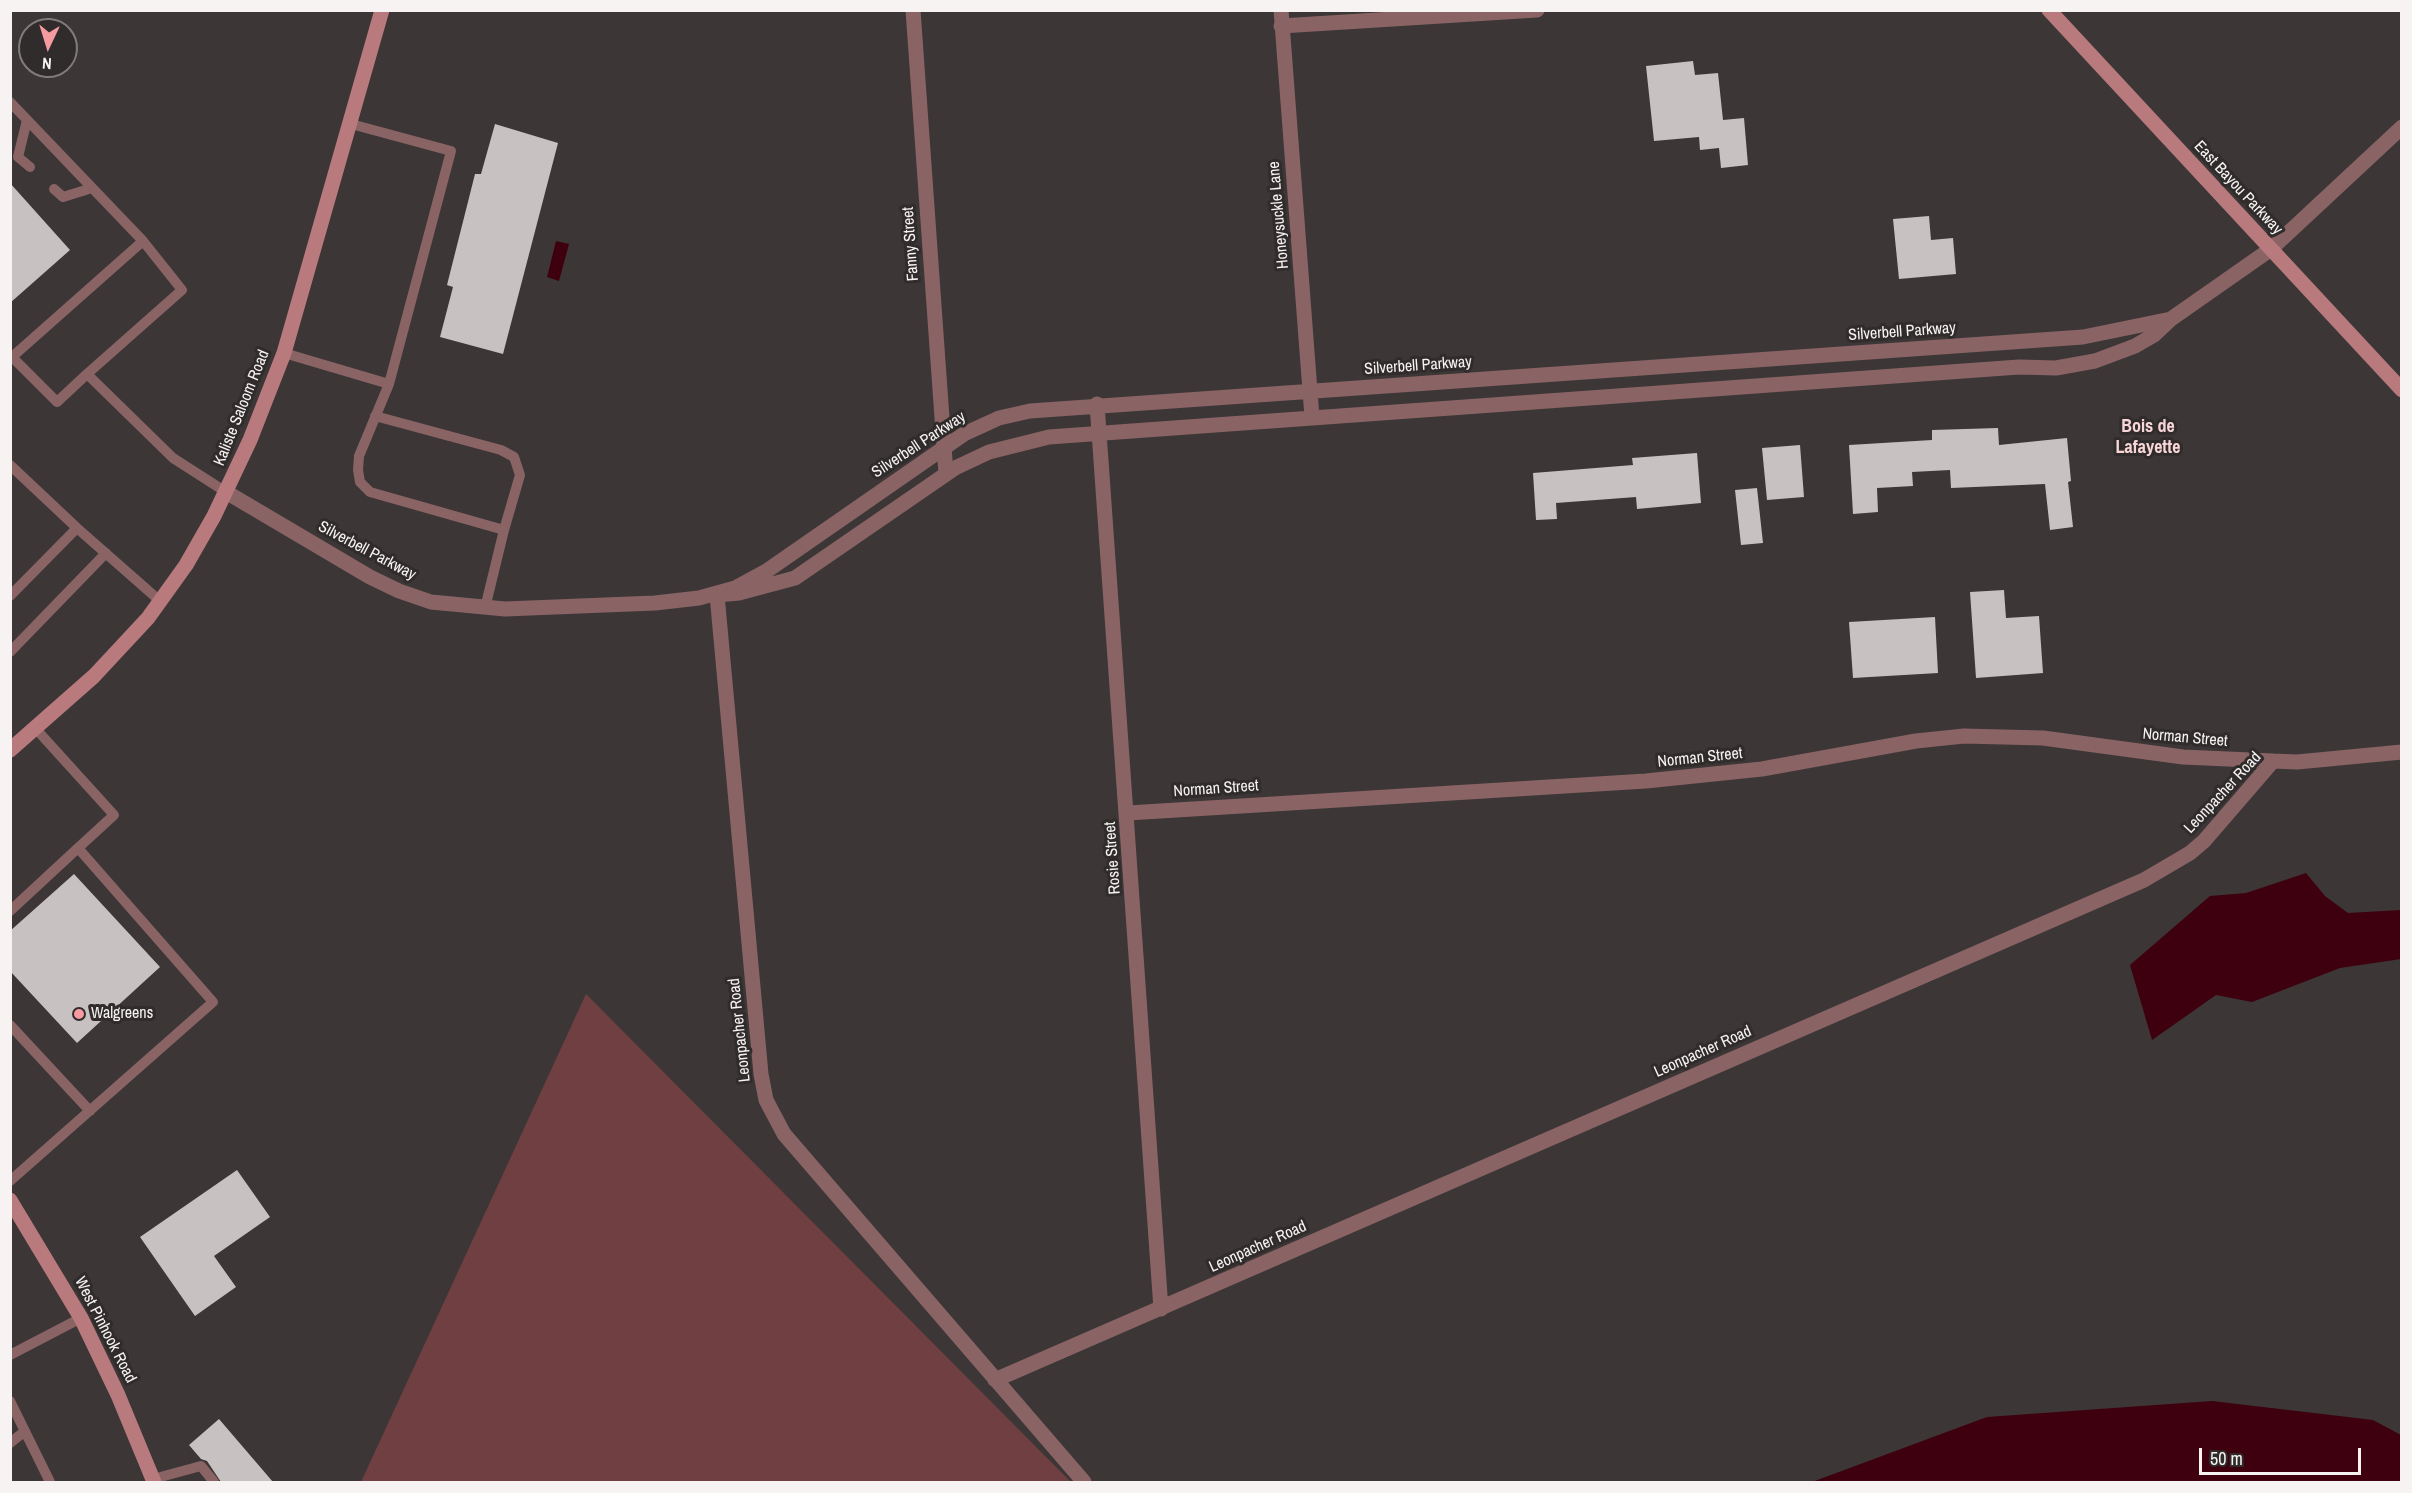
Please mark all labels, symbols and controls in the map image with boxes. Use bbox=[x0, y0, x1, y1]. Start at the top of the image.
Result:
north arrow bbox=[18, 18, 78, 78]
text: N bbox=[41, 53, 52, 75]
street label: East Bayou Parkway bbox=[2190, 137, 2286, 239]
street label: Honeysuckle Lane bbox=[1265, 160, 1293, 270]
street label: Fanny Street bbox=[899, 206, 923, 282]
street label: Silverbell Parkway bbox=[1848, 319, 1956, 345]
street label: Kaliste Saloom Road bbox=[210, 347, 274, 469]
street label: Silverbell Parkway bbox=[1364, 353, 1472, 379]
street label: Silverbell Parkway bbox=[869, 408, 969, 482]
district label: Bois de Lafayette bbox=[2116, 416, 2180, 458]
street label: Silverbell Parkway bbox=[315, 517, 419, 585]
street label: Norman Street bbox=[2142, 725, 2228, 751]
street label: Norman Street bbox=[1657, 744, 1743, 772]
street label: Leonpacher Road bbox=[2180, 748, 2266, 838]
street label: Norman Street bbox=[1173, 776, 1259, 802]
street label: Rosie Street bbox=[1101, 821, 1125, 895]
street label: Leonpacher Road bbox=[725, 977, 755, 1083]
place label: Walgreens bbox=[91, 1004, 153, 1024]
marker: Walgreens bbox=[72, 1007, 86, 1021]
street label: Leonpacher Road bbox=[1651, 1022, 1755, 1082]
street label: Leonpacher Road bbox=[1206, 1217, 1310, 1277]
street label: West Pinhook Road bbox=[70, 1274, 140, 1386]
scale bar bbox=[2202, 1436, 2364, 1474]
text: 50 m bbox=[2210, 1446, 2243, 1471]

